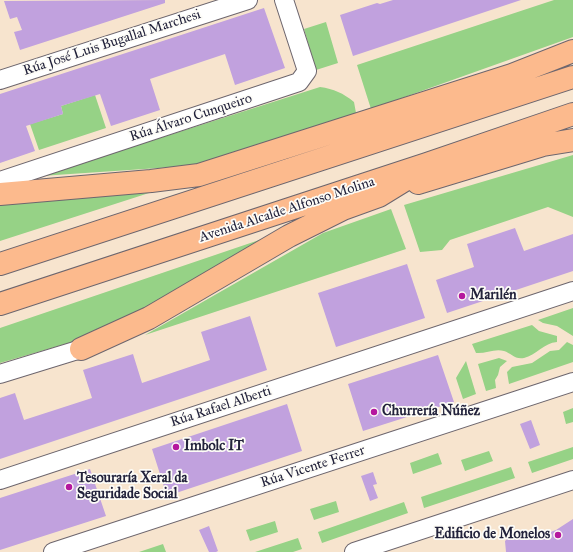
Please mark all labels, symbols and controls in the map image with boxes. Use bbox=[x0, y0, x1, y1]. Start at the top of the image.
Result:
street label: Rúa José Luis Bugallal Marchesi bbox=[21, 6, 203, 80]
street label: Rúa Álvaro Cunqueiro bbox=[128, 90, 254, 146]
street label: Avenida Alcalde Alfonso Molina bbox=[197, 174, 377, 246]
place label: Marilén bbox=[470, 288, 517, 304]
marker: Marilén bbox=[457, 291, 467, 301]
street label: Rúa Rafael Alberti bbox=[168, 383, 274, 431]
place label: Churrería Núñez bbox=[382, 404, 480, 420]
marker: Churrería Núñez bbox=[369, 407, 379, 417]
place label: Imbolc IT bbox=[184, 439, 244, 455]
marker: Imbolc IT bbox=[171, 442, 181, 452]
street label: Rúa Vicente Ferrer bbox=[259, 442, 367, 492]
place label: Tesouraría Xeral da Seguridade Social bbox=[77, 471, 187, 504]
marker: Tesouraría Xeral da Seguridade Social bbox=[64, 482, 74, 492]
place label: Edificio de Monelos bbox=[434, 527, 550, 543]
marker: Edificio de Monelos bbox=[553, 530, 563, 540]

